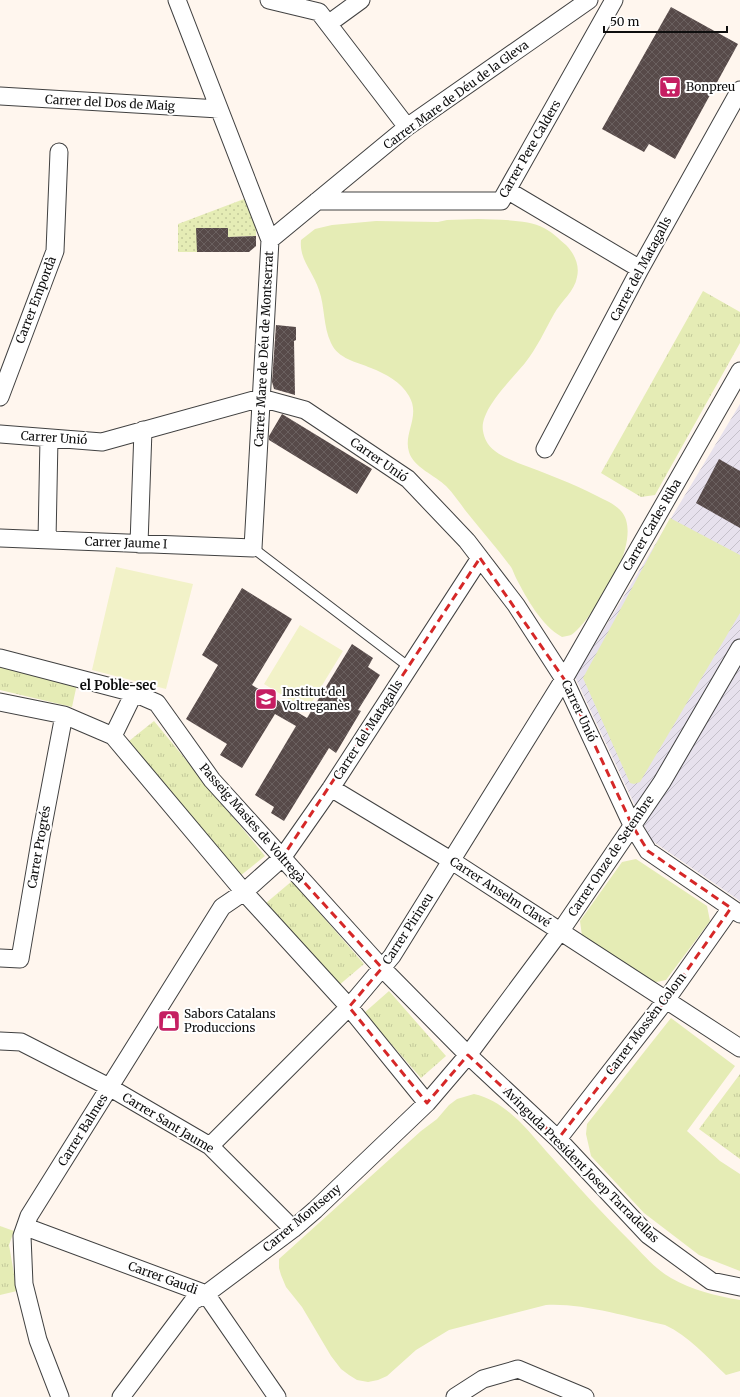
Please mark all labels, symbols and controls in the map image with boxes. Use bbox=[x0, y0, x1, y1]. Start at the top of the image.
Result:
scale bar bbox=[604, 8, 727, 34]
text: 50 m bbox=[610, 14, 639, 29]
street label: Carrer Mare de Déu de la Gleva bbox=[380, 37, 532, 152]
supermarket icon: Bonpreu bbox=[657, 74, 683, 100]
place label: Bonpreu bbox=[686, 79, 736, 94]
street label: Carrer del Dos de Maig bbox=[45, 92, 176, 113]
street label: Carrer Pere Calders bbox=[496, 97, 564, 200]
street label: Carrer del Matagalls bbox=[607, 214, 674, 324]
street label: Carrer Mare de Déu de Montserrat bbox=[251, 250, 276, 447]
street label: Carrer Empordà bbox=[12, 254, 59, 346]
street label: Carrer Unió bbox=[20, 428, 88, 447]
street label: Carrer Unió bbox=[348, 434, 411, 485]
street label: Carrer Carles Riba bbox=[619, 476, 684, 573]
street label: Carrer Jaume I bbox=[84, 534, 168, 551]
district label: el Poble-sec bbox=[80, 677, 157, 694]
street label: Carrer del Matagalls bbox=[330, 677, 406, 782]
street label: Carrer Unió bbox=[559, 677, 600, 744]
place label: Institut del Voltreganès bbox=[281, 684, 350, 713]
school or university icon: Institut del Voltreganès bbox=[253, 686, 279, 712]
street label: Passeig Masies de Voltregà bbox=[197, 760, 309, 886]
street label: Carrer Onze de Setembre bbox=[564, 792, 657, 919]
street label: Carrer Progrés bbox=[24, 804, 53, 890]
street label: Carrer Anselm Clavé bbox=[447, 853, 554, 930]
street label: Carrer Pirineu bbox=[379, 890, 436, 967]
street label: Carrer Mossèn Colom bbox=[602, 970, 689, 1078]
place label: Sabors Catalans Produccions bbox=[184, 1006, 276, 1035]
shop icon: Sabors Catalans Produccions bbox=[156, 1008, 182, 1034]
street label: Avinguda President Josep Tarradellas bbox=[500, 1083, 662, 1246]
street label: Carrer Sant Jaume bbox=[120, 1089, 217, 1156]
street label: Carrer Balmes bbox=[54, 1091, 111, 1169]
street label: Carrer Montseny bbox=[260, 1181, 344, 1255]
street label: Carrer Gaudi bbox=[126, 1258, 200, 1297]

